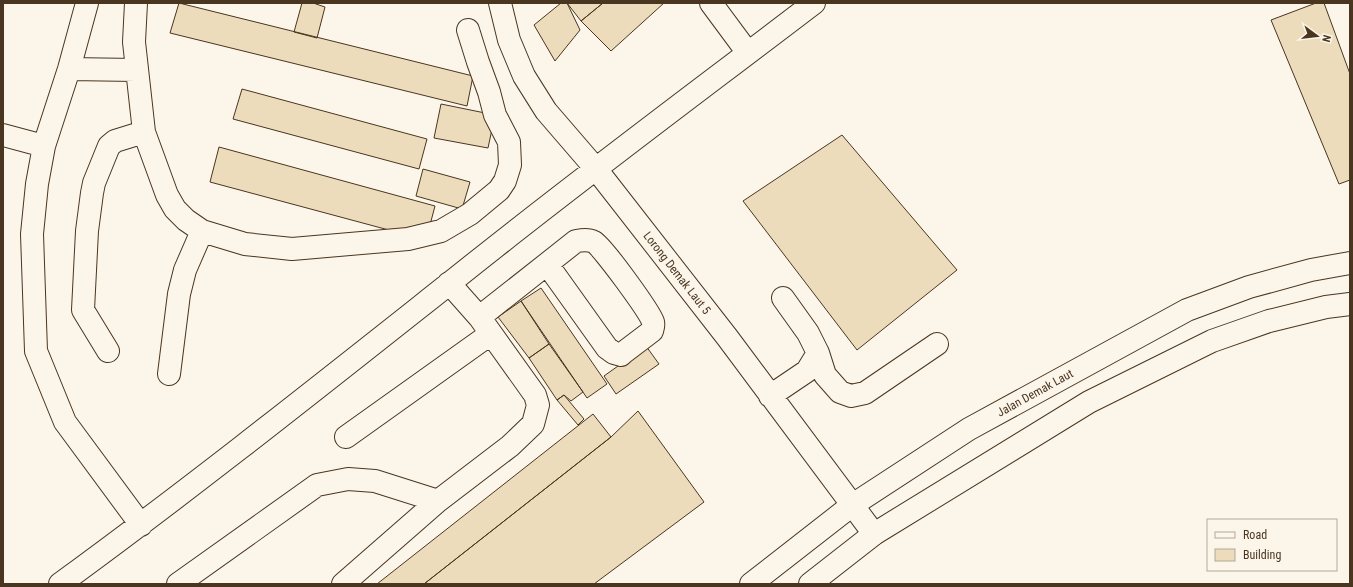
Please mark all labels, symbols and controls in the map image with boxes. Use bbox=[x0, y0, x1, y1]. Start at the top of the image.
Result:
north arrow bbox=[1297, 16, 1337, 56]
text: N bbox=[1319, 34, 1333, 44]
street label: Lorong Demak Laut 5 bbox=[640, 229, 714, 317]
street label: Jalan Demak Laut bbox=[995, 366, 1076, 420]
legend bbox=[1207, 519, 1337, 571]
text: Road bbox=[1243, 528, 1267, 542]
text: Building bbox=[1243, 548, 1281, 562]

